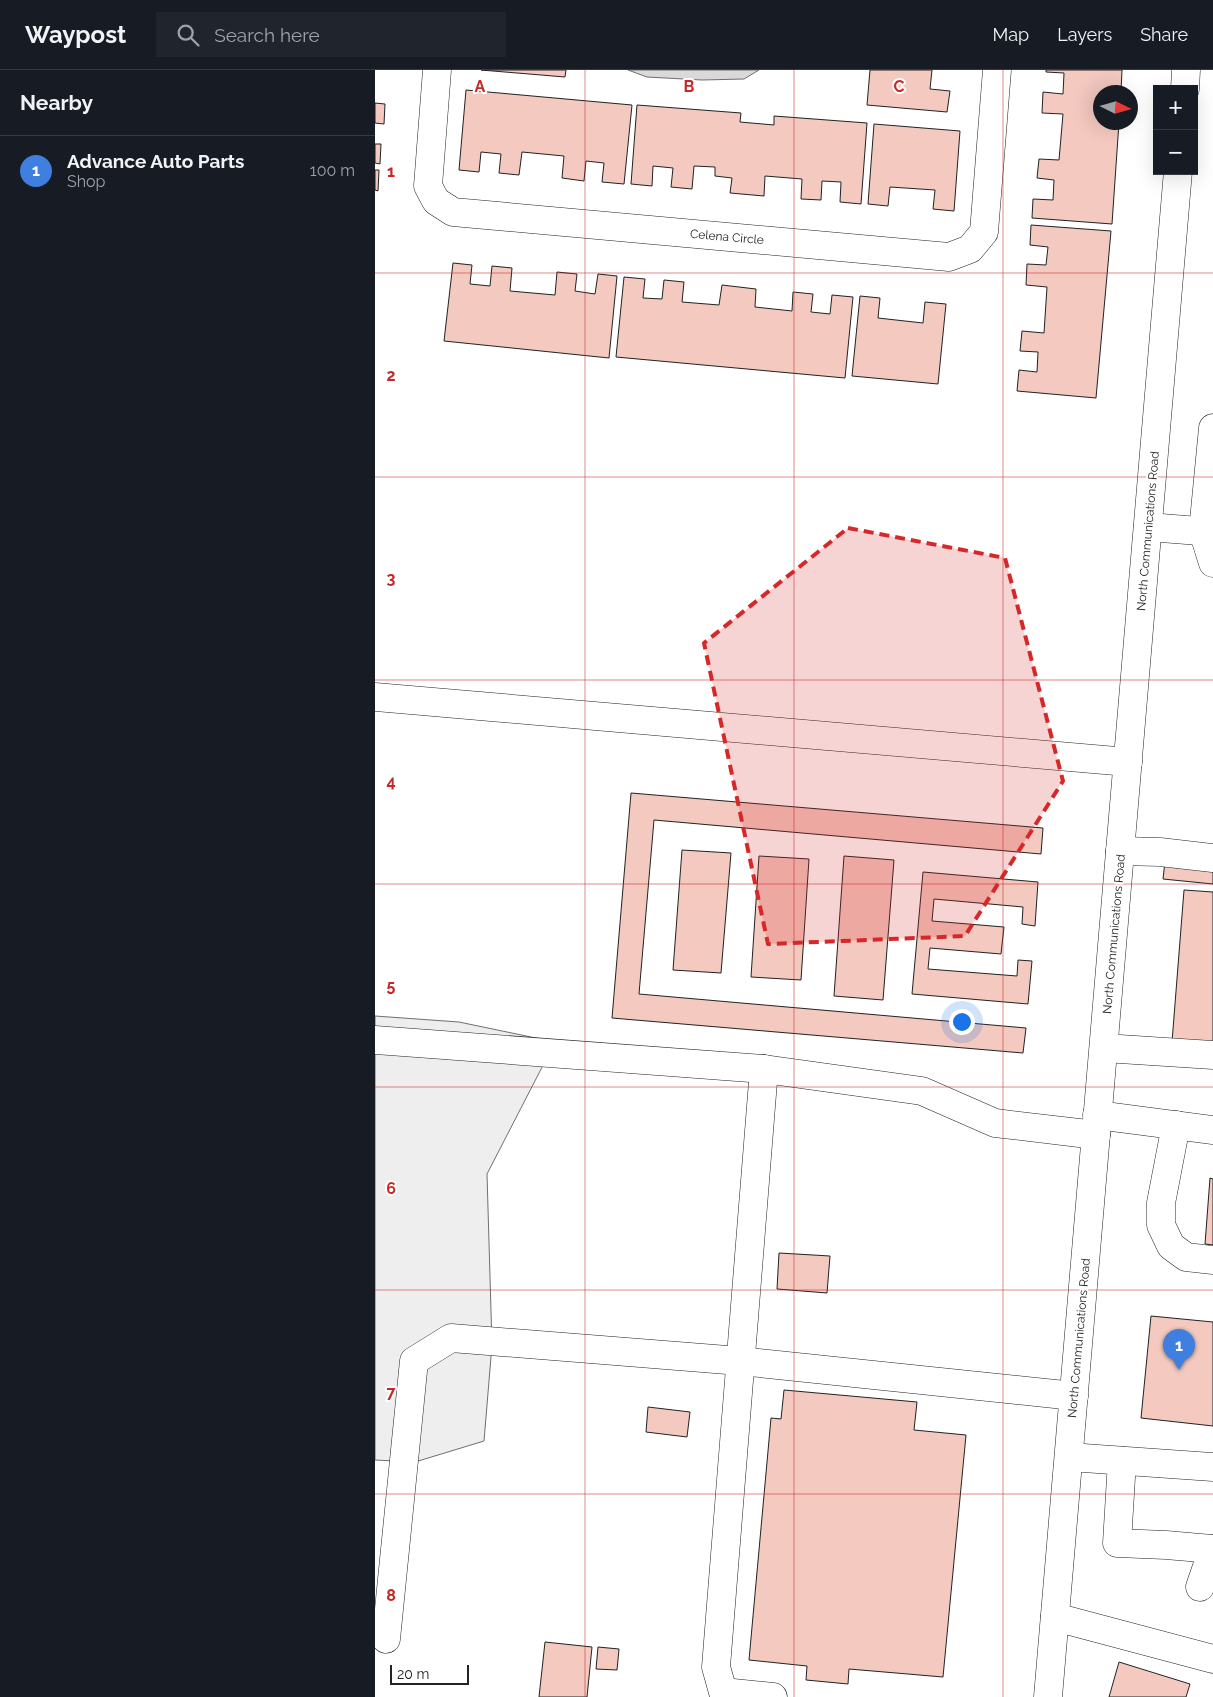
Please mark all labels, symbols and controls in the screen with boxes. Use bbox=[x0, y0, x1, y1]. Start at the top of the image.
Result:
search box bbox=[156, 12, 506, 57]
text: Waypost bbox=[25, 20, 126, 49]
icon: search bbox=[174, 21, 202, 49]
text: Search here bbox=[214, 24, 320, 46]
text: Map bbox=[993, 24, 1029, 45]
text: Layers bbox=[1057, 24, 1112, 45]
text: Share bbox=[1140, 24, 1188, 45]
text: A bbox=[475, 77, 486, 96]
text: B bbox=[684, 77, 695, 96]
text: C bbox=[894, 77, 905, 96]
north arrow bbox=[1093, 85, 1138, 130]
map controls bbox=[1153, 85, 1198, 175]
button: + bbox=[1153, 85, 1198, 130]
text: Nearby bbox=[20, 90, 93, 115]
button: − bbox=[1153, 130, 1198, 175]
text: Advance Auto Parts bbox=[67, 150, 244, 172]
text: 1 bbox=[32, 161, 40, 180]
text: 100 m bbox=[310, 161, 355, 180]
text: 1 bbox=[387, 162, 395, 181]
text: Shop bbox=[67, 172, 105, 191]
street label: Celena Circle bbox=[690, 227, 764, 247]
text: 2 bbox=[386, 366, 396, 385]
street label: North Communications Road bbox=[1134, 451, 1162, 611]
text: 3 bbox=[387, 569, 396, 588]
text: 4 bbox=[386, 772, 396, 791]
street label: North Communications Road bbox=[1100, 854, 1128, 1014]
text: 5 bbox=[387, 976, 396, 995]
your location bbox=[949, 1009, 975, 1035]
text: 6 bbox=[386, 1179, 396, 1198]
street label: North Communications Road bbox=[1065, 1258, 1093, 1418]
pin: 1 bbox=[1163, 1329, 1195, 1370]
text: 7 bbox=[387, 1383, 396, 1402]
text: 8 bbox=[386, 1586, 396, 1605]
scale bar bbox=[390, 1662, 469, 1685]
text: 20 m bbox=[397, 1666, 429, 1682]

